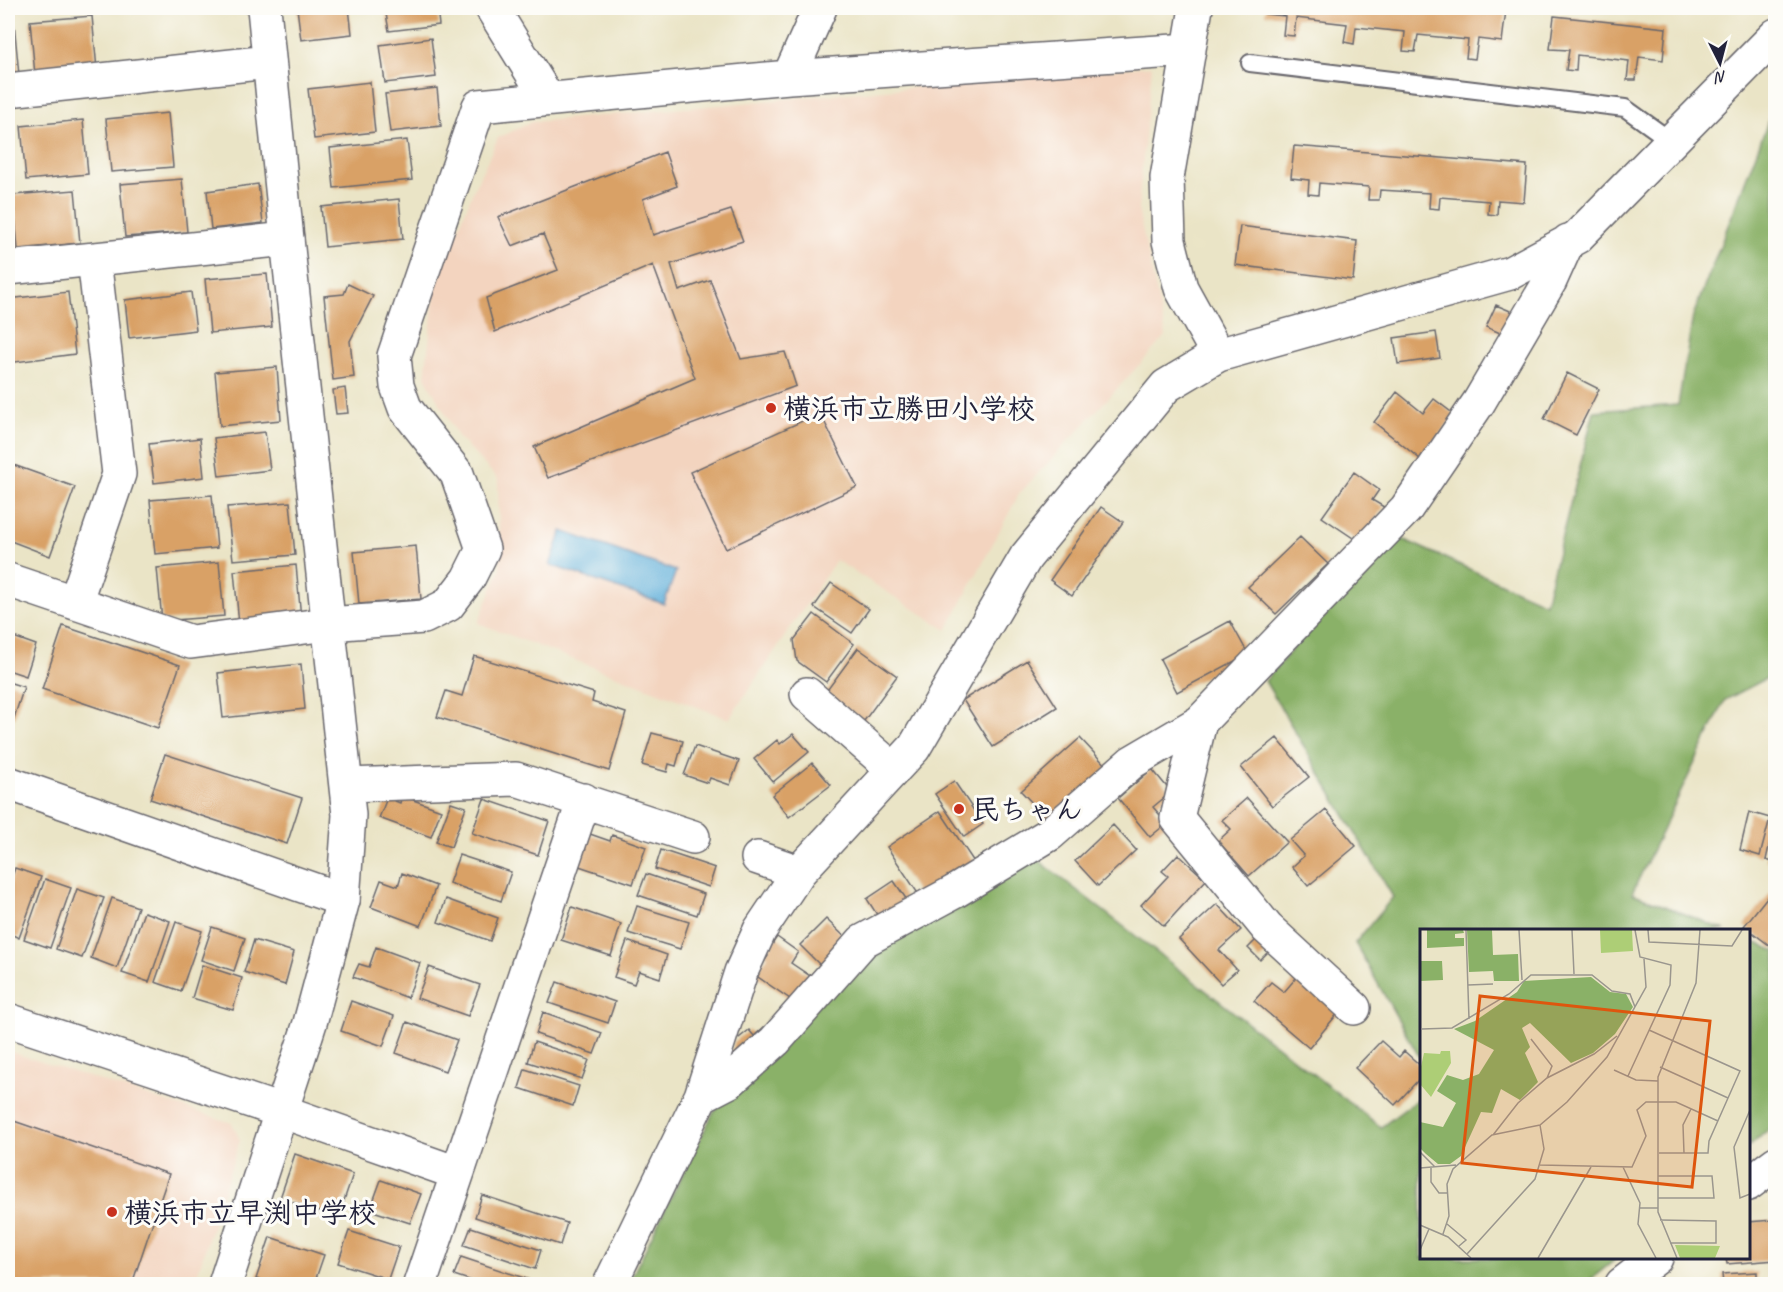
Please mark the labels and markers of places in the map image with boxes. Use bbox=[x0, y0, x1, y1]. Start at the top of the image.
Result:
place label: 横浜市立勝田小学校 bbox=[783, 391, 1035, 426]
marker: 横浜市立勝田小学校 bbox=[764, 401, 778, 415]
place label: 民ちゃん bbox=[971, 792, 1083, 827]
marker: 民ちゃん bbox=[952, 802, 966, 816]
place label: 横浜市立早渕中学校 bbox=[124, 1195, 376, 1230]
marker: 横浜市立早渕中学校 bbox=[105, 1205, 119, 1219]

